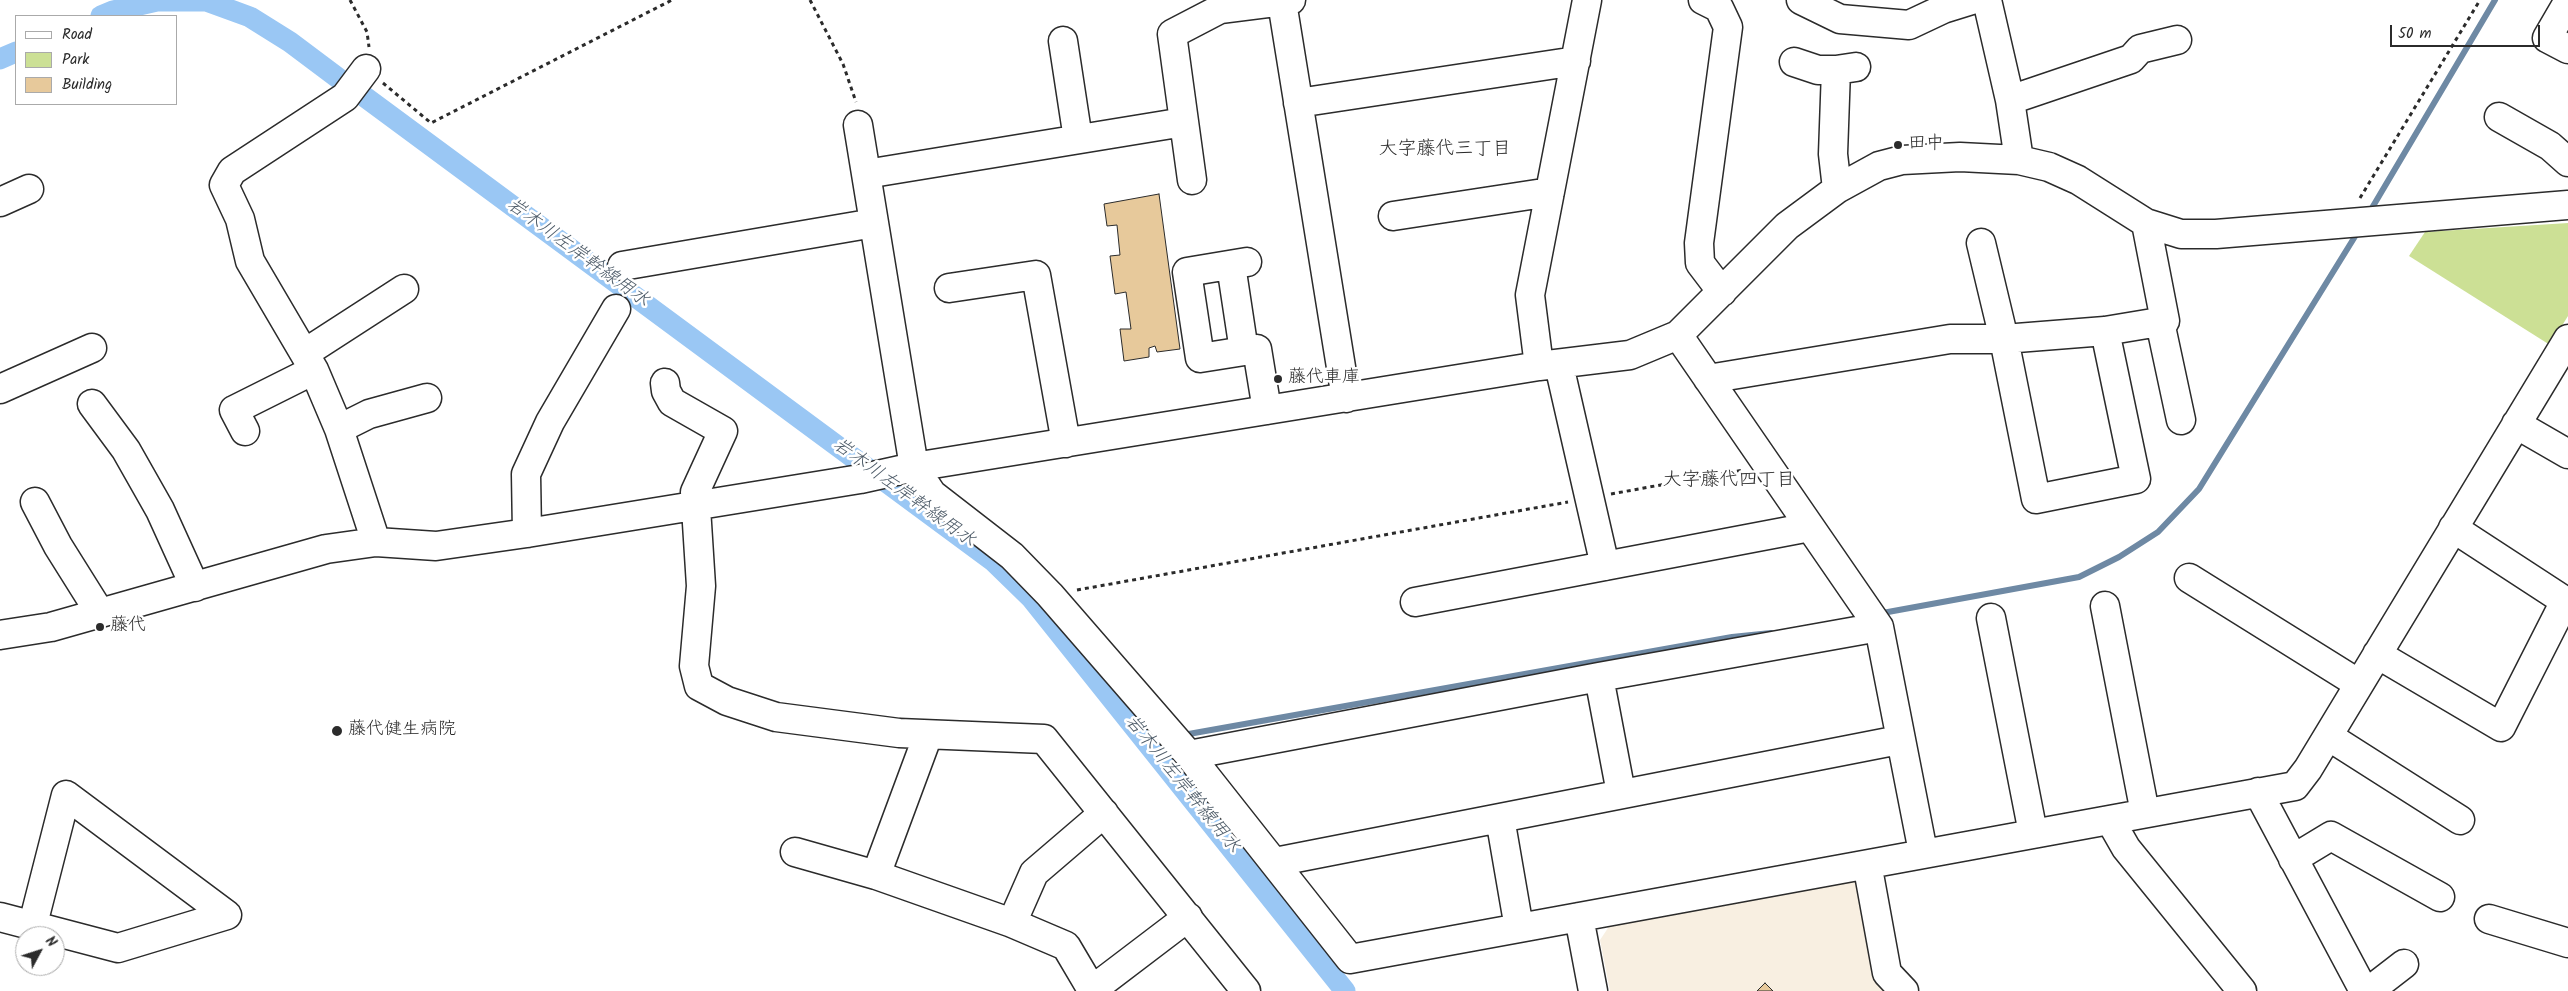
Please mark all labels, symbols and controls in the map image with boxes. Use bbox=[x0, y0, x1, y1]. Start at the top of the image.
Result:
legend bbox=[15, 15, 178, 105]
scale bar bbox=[2393, 15, 2543, 47]
text: 50 m bbox=[2398, 22, 2432, 46]
text: Road bbox=[62, 23, 92, 47]
text: Park bbox=[62, 48, 89, 72]
text: Building bbox=[62, 73, 112, 97]
place label: 田中 bbox=[1908, 134, 1944, 156]
marker: 田中 bbox=[1892, 139, 1904, 151]
district label: 大字藤代三丁目 bbox=[1379, 140, 1511, 162]
water label: 岩木川左岸幹線用水 bbox=[501, 195, 653, 313]
place label: 藤代車庫 bbox=[1288, 368, 1360, 390]
marker: 藤代車庫 bbox=[1272, 373, 1284, 385]
water label: 岩木川左岸幹線用水 bbox=[827, 435, 979, 553]
district label: 大字藤代四丁目 bbox=[1663, 471, 1795, 493]
place label: 藤代 bbox=[110, 616, 146, 638]
marker: 藤代 bbox=[94, 621, 106, 633]
water label: 岩木川左岸幹線用水 bbox=[1118, 711, 1244, 859]
place label: 藤代健生病院 bbox=[348, 720, 456, 742]
marker: 藤代健生病院 bbox=[330, 724, 344, 738]
north arrow bbox=[15, 926, 65, 976]
text: N bbox=[39, 932, 62, 952]

